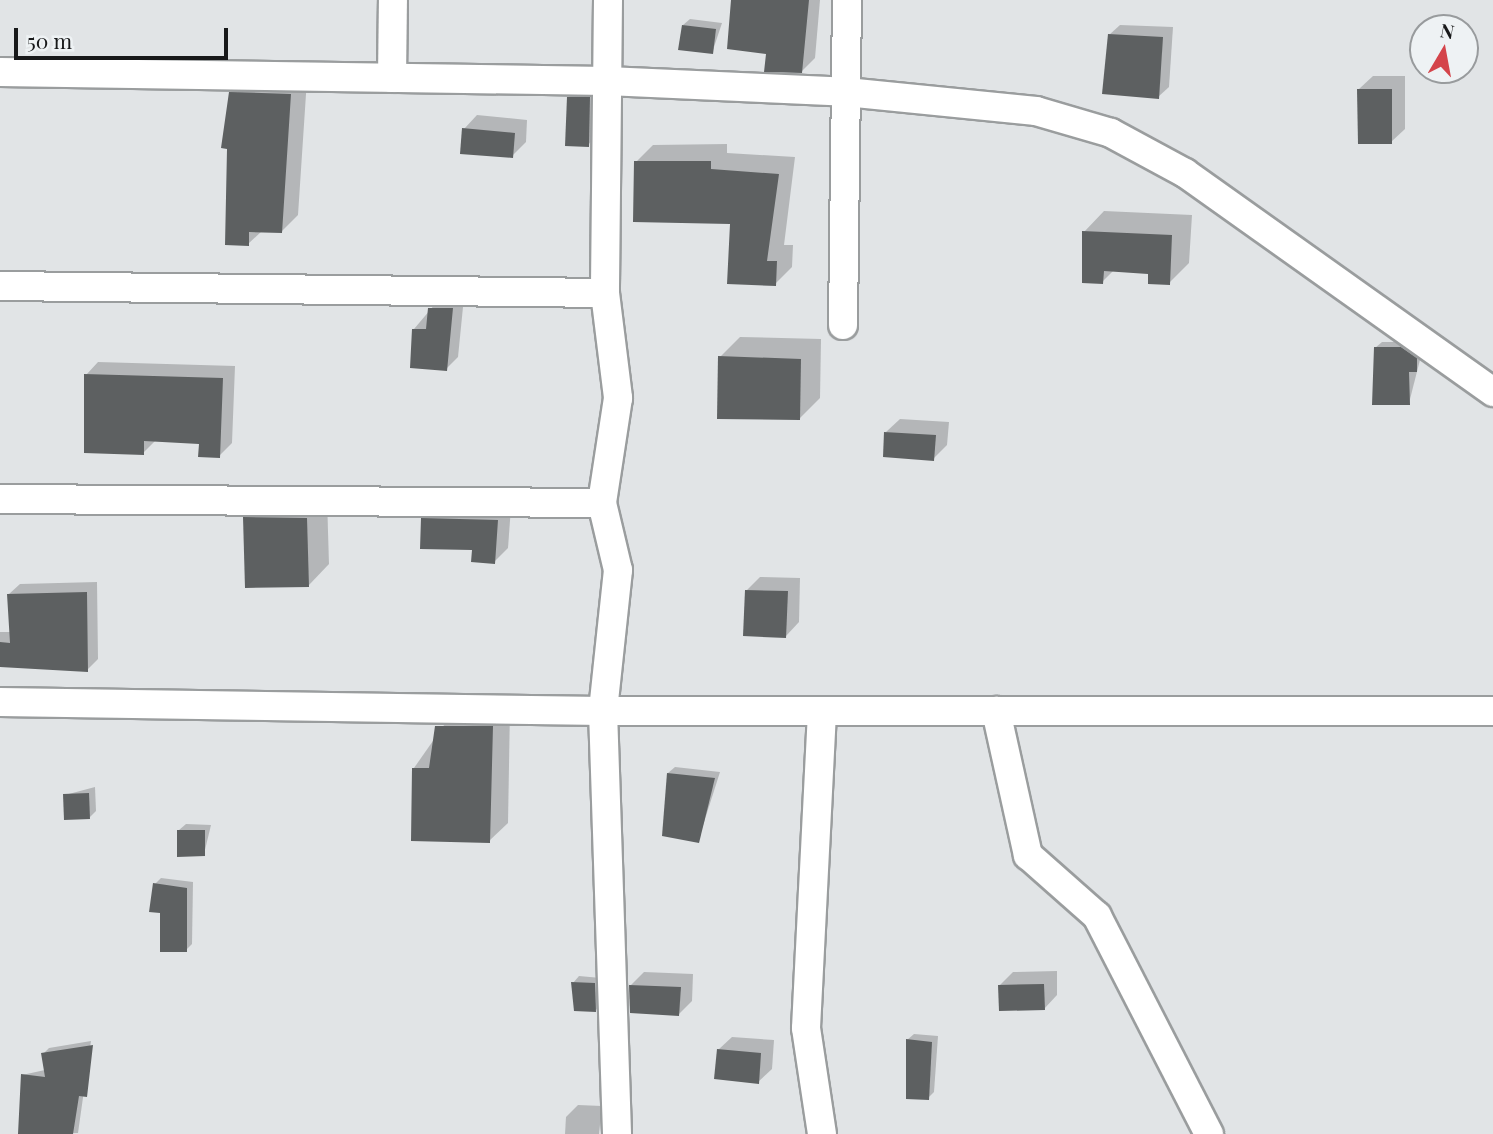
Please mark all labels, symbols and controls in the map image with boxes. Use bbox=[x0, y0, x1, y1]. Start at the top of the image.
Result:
scale bar bbox=[18, 14, 231, 58]
north arrow bbox=[1409, 14, 1479, 84]
text: N bbox=[1438, 16, 1456, 44]
text: 50 m bbox=[27, 26, 72, 54]

